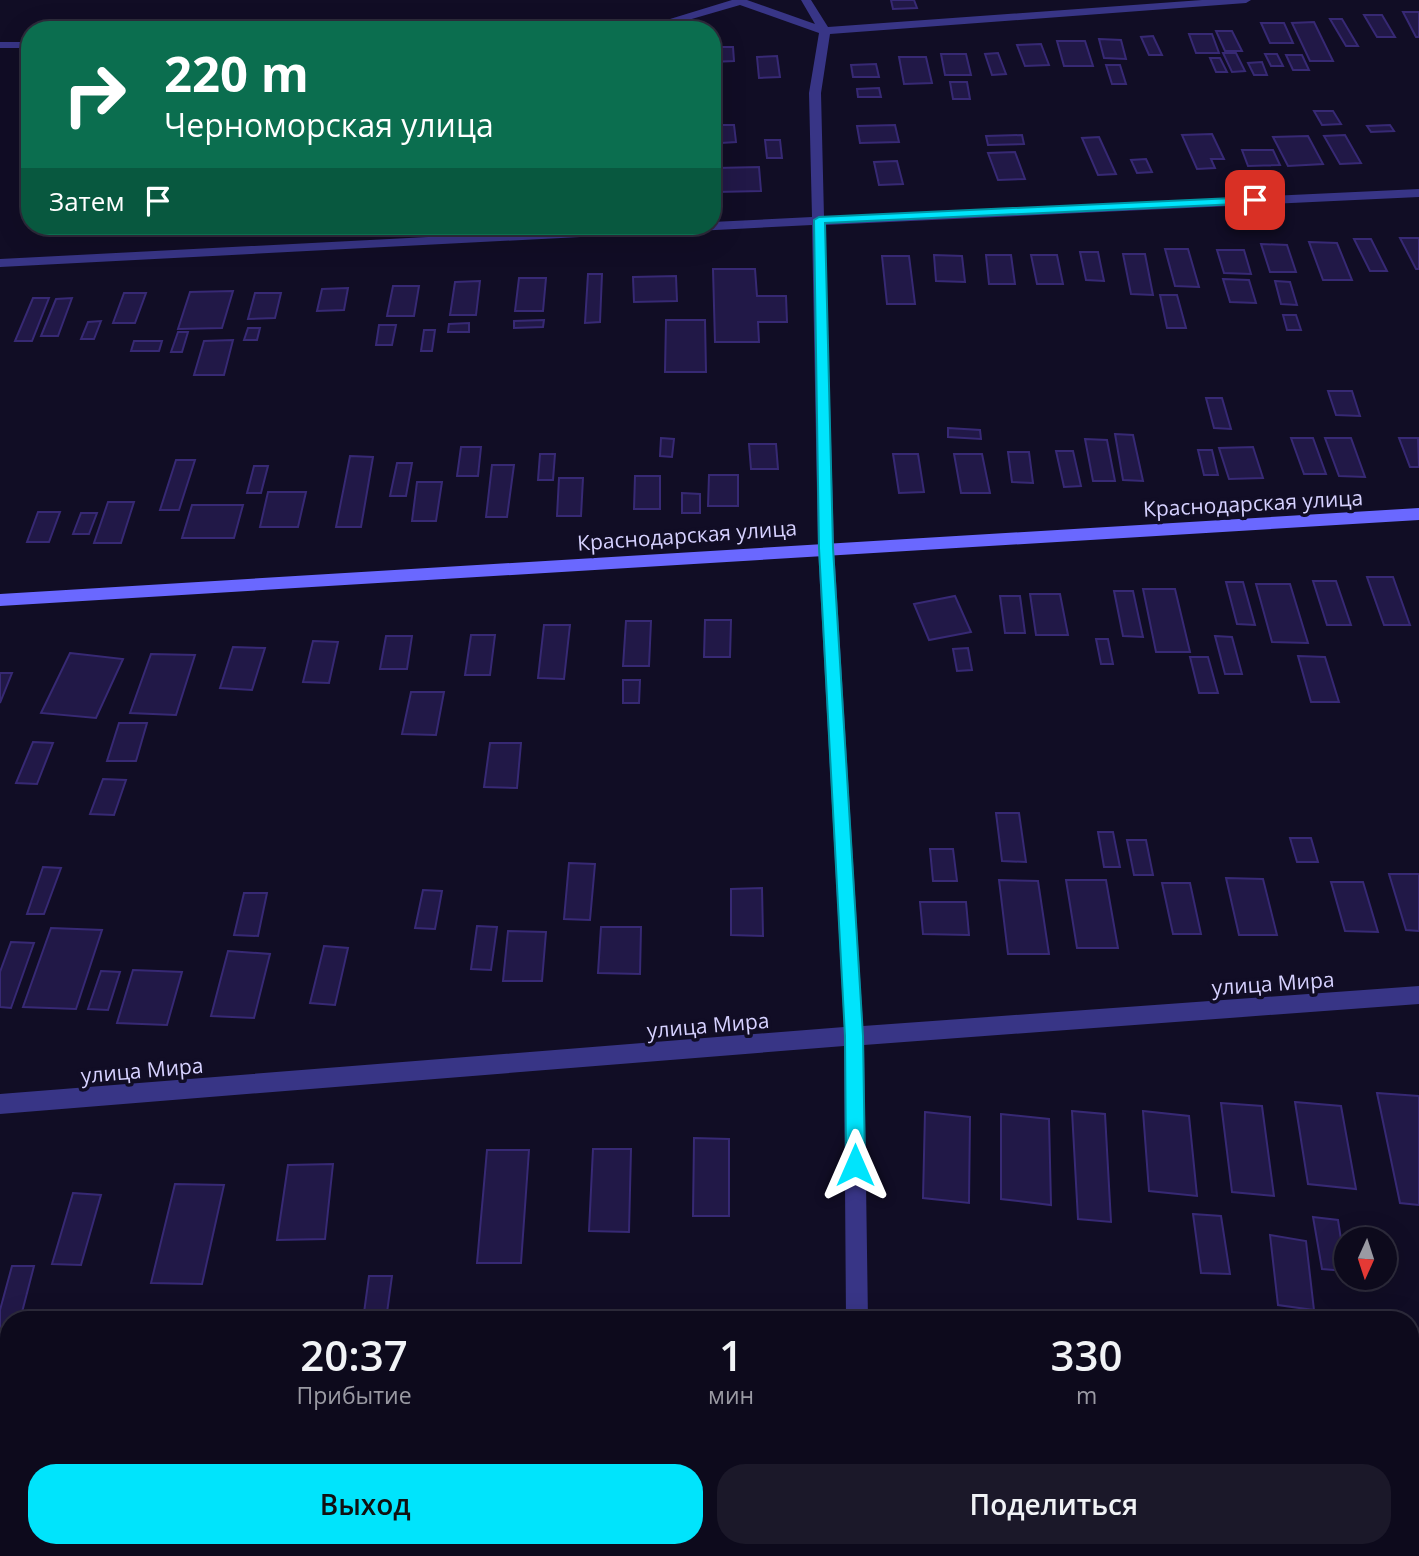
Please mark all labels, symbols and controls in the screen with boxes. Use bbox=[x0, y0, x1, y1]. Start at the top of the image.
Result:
text: 220 m bbox=[164, 40, 309, 106]
icon: right bbox=[49, 49, 140, 140]
text: Черноморская улица bbox=[164, 103, 494, 146]
pin bbox=[1225, 170, 1285, 230]
icon: arrive bbox=[1236, 181, 1274, 219]
icon: arrive bbox=[139, 182, 177, 220]
text: Затем bbox=[49, 183, 125, 219]
street label: Краснодарская улица bbox=[1142, 483, 1364, 523]
street label: Краснодарская улица bbox=[576, 513, 798, 557]
street label: улица Мира bbox=[1211, 965, 1335, 1001]
street label: улица Мира bbox=[646, 1006, 770, 1044]
street label: улица Мира bbox=[80, 1051, 204, 1089]
position arrow bbox=[818, 1128, 892, 1202]
north arrow bbox=[1334, 1227, 1396, 1290]
map controls bbox=[1334, 1227, 1397, 1290]
text: 20:37 bbox=[300, 1326, 408, 1383]
text: 1 bbox=[719, 1326, 743, 1383]
text: 330 bbox=[1051, 1326, 1123, 1383]
text: Прибытие bbox=[296, 1379, 412, 1411]
text: мин bbox=[708, 1379, 754, 1411]
text: m bbox=[1076, 1379, 1097, 1411]
button: Выход bbox=[28, 1464, 703, 1544]
button: Поделиться bbox=[717, 1464, 1391, 1544]

